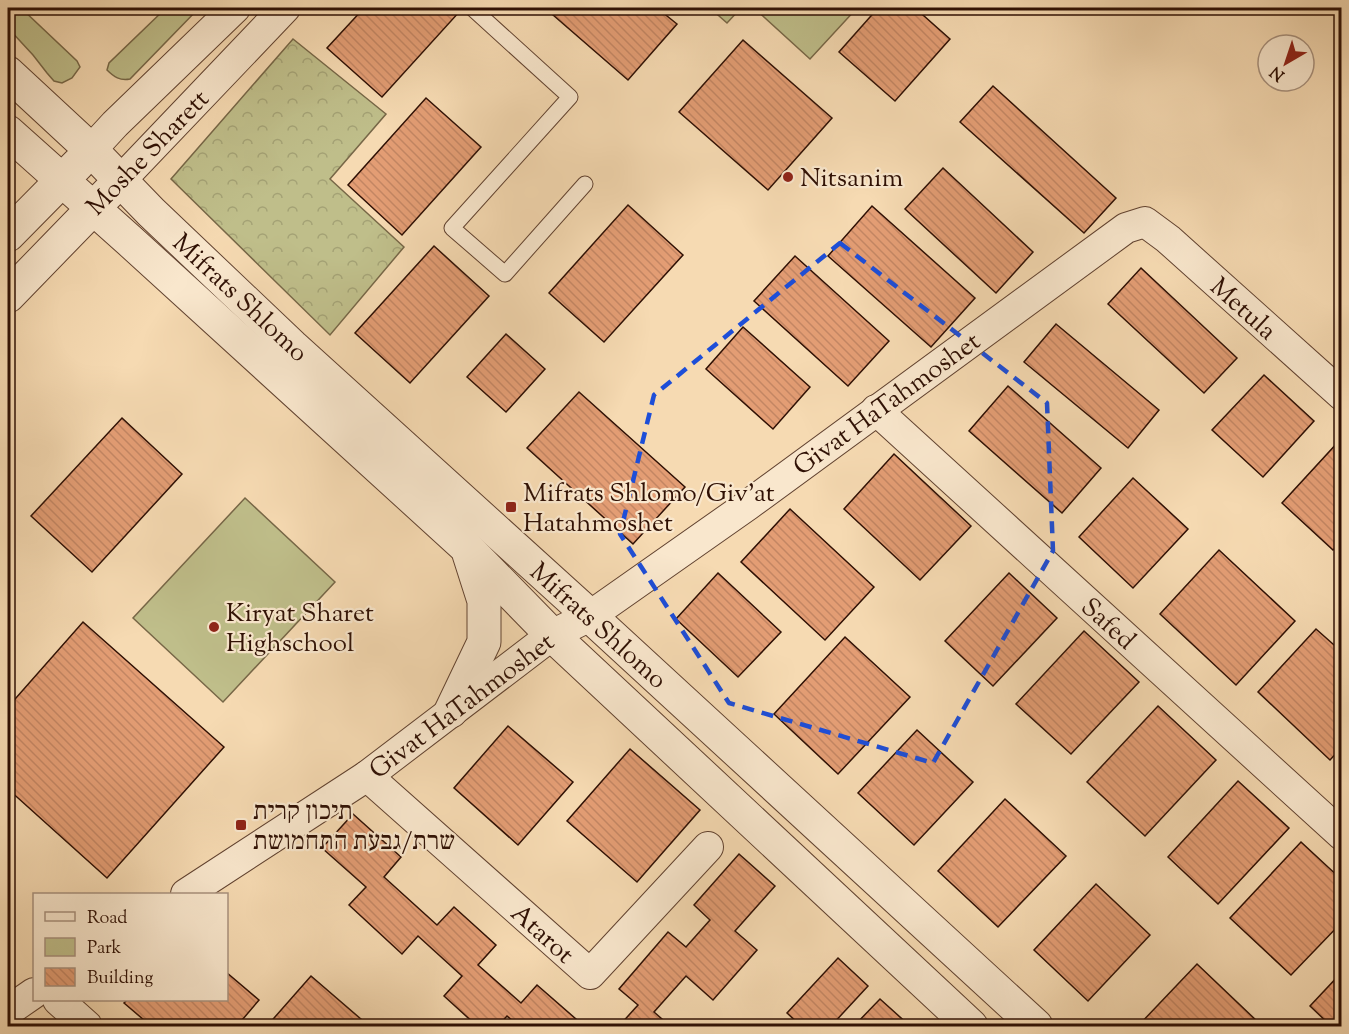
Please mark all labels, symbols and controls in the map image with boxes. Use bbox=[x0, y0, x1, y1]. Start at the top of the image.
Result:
north arrow bbox=[1256, 33, 1316, 93]
text: N bbox=[1266, 60, 1290, 86]
street label: Moshe Sharett bbox=[79, 82, 219, 225]
place label: Nitsanim bbox=[800, 161, 903, 198]
marker: Nitsanim bbox=[781, 170, 795, 184]
street label: Mifrats Shlomo bbox=[163, 226, 315, 372]
street label: Metula bbox=[1201, 270, 1284, 350]
street label: Givat HaTahmoshet bbox=[786, 324, 989, 486]
place label: Mifrats Shlomo/Giv'at Hatahmoshet bbox=[523, 476, 775, 543]
marker: Mifrats Shlomo/Giv'at Hatahmoshet bbox=[504, 500, 518, 514]
street label: Mifrats Shlomo bbox=[520, 555, 674, 699]
street label: Safed bbox=[1072, 590, 1143, 660]
place label: Kiryat Sharet Highschool bbox=[226, 596, 374, 663]
marker: Kiryat Sharet Highschool bbox=[207, 620, 221, 634]
street label: Givat HaTahmoshet bbox=[362, 625, 563, 789]
place label: תיכון קרית שרת/גבעת התחמושת bbox=[253, 794, 455, 861]
marker: תיכון קרית שרת/גבעת התחמושת bbox=[234, 818, 248, 832]
legend bbox=[33, 893, 228, 1001]
street label: Atarot bbox=[501, 896, 581, 973]
text: Road bbox=[87, 906, 127, 932]
text: Park bbox=[87, 936, 122, 962]
text: Building bbox=[87, 966, 153, 992]

